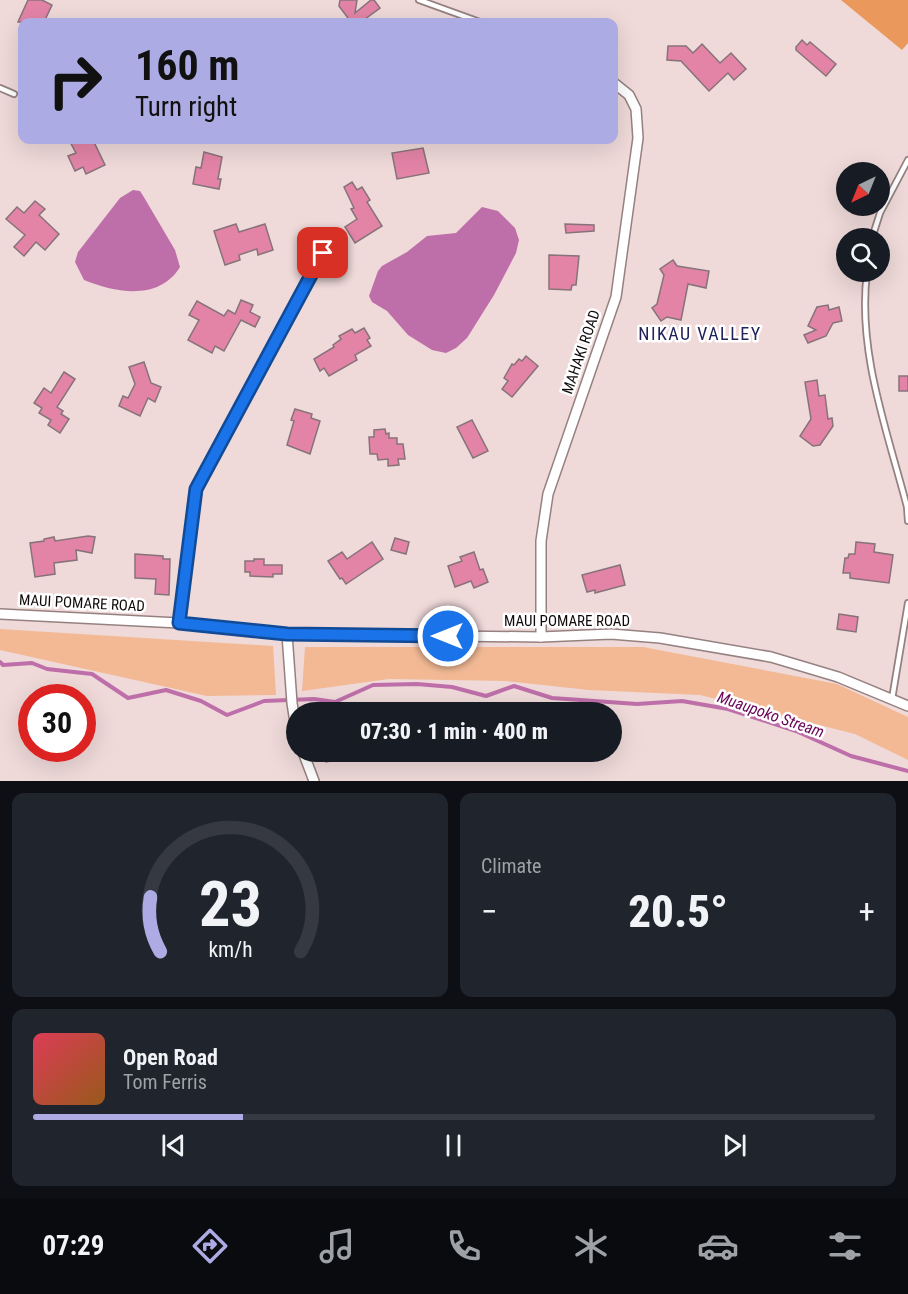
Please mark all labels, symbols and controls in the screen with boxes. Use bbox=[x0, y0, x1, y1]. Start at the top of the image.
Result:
text: 160 m bbox=[135, 41, 240, 90]
icon: right bbox=[36, 42, 114, 120]
text: Turn right bbox=[135, 91, 237, 123]
north arrow bbox=[836, 162, 890, 216]
map controls bbox=[836, 162, 890, 282]
pin bbox=[297, 227, 348, 278]
button: search bbox=[836, 228, 890, 282]
icon: arrive bbox=[306, 236, 339, 269]
street label: MAHAKI ROAD bbox=[558, 308, 604, 396]
district label: NIKAU VALLEY bbox=[638, 323, 762, 344]
street label: MAUI POMARE ROAD bbox=[19, 591, 145, 615]
position arrow bbox=[416, 604, 480, 668]
street label: MAUI POMARE ROAD bbox=[504, 612, 630, 630]
speed limit sign: 30 bbox=[18, 684, 96, 762]
water label: Muaupoko Stream bbox=[715, 687, 827, 742]
text: 07:30 · 1 min · 400 m bbox=[360, 719, 548, 744]
text: Climate bbox=[481, 854, 541, 878]
text: 23 bbox=[198, 868, 262, 941]
text: 20.5° bbox=[628, 885, 728, 938]
text: − bbox=[481, 892, 498, 931]
text: + bbox=[859, 892, 875, 931]
text: km/h bbox=[208, 937, 252, 962]
text: Open Road bbox=[123, 1045, 218, 1070]
text: Tom Ferris bbox=[123, 1070, 207, 1094]
icon: previous bbox=[157, 1129, 190, 1162]
icon: pause bbox=[437, 1129, 470, 1162]
icon: next bbox=[718, 1129, 751, 1162]
icon: directions bbox=[189, 1225, 231, 1267]
icon: music bbox=[316, 1225, 358, 1267]
icon: phone bbox=[443, 1225, 485, 1267]
icon: climate bbox=[570, 1225, 612, 1267]
icon: car bbox=[697, 1225, 739, 1267]
icon: filters bbox=[824, 1225, 866, 1267]
text: 07:29 bbox=[42, 1230, 104, 1262]

